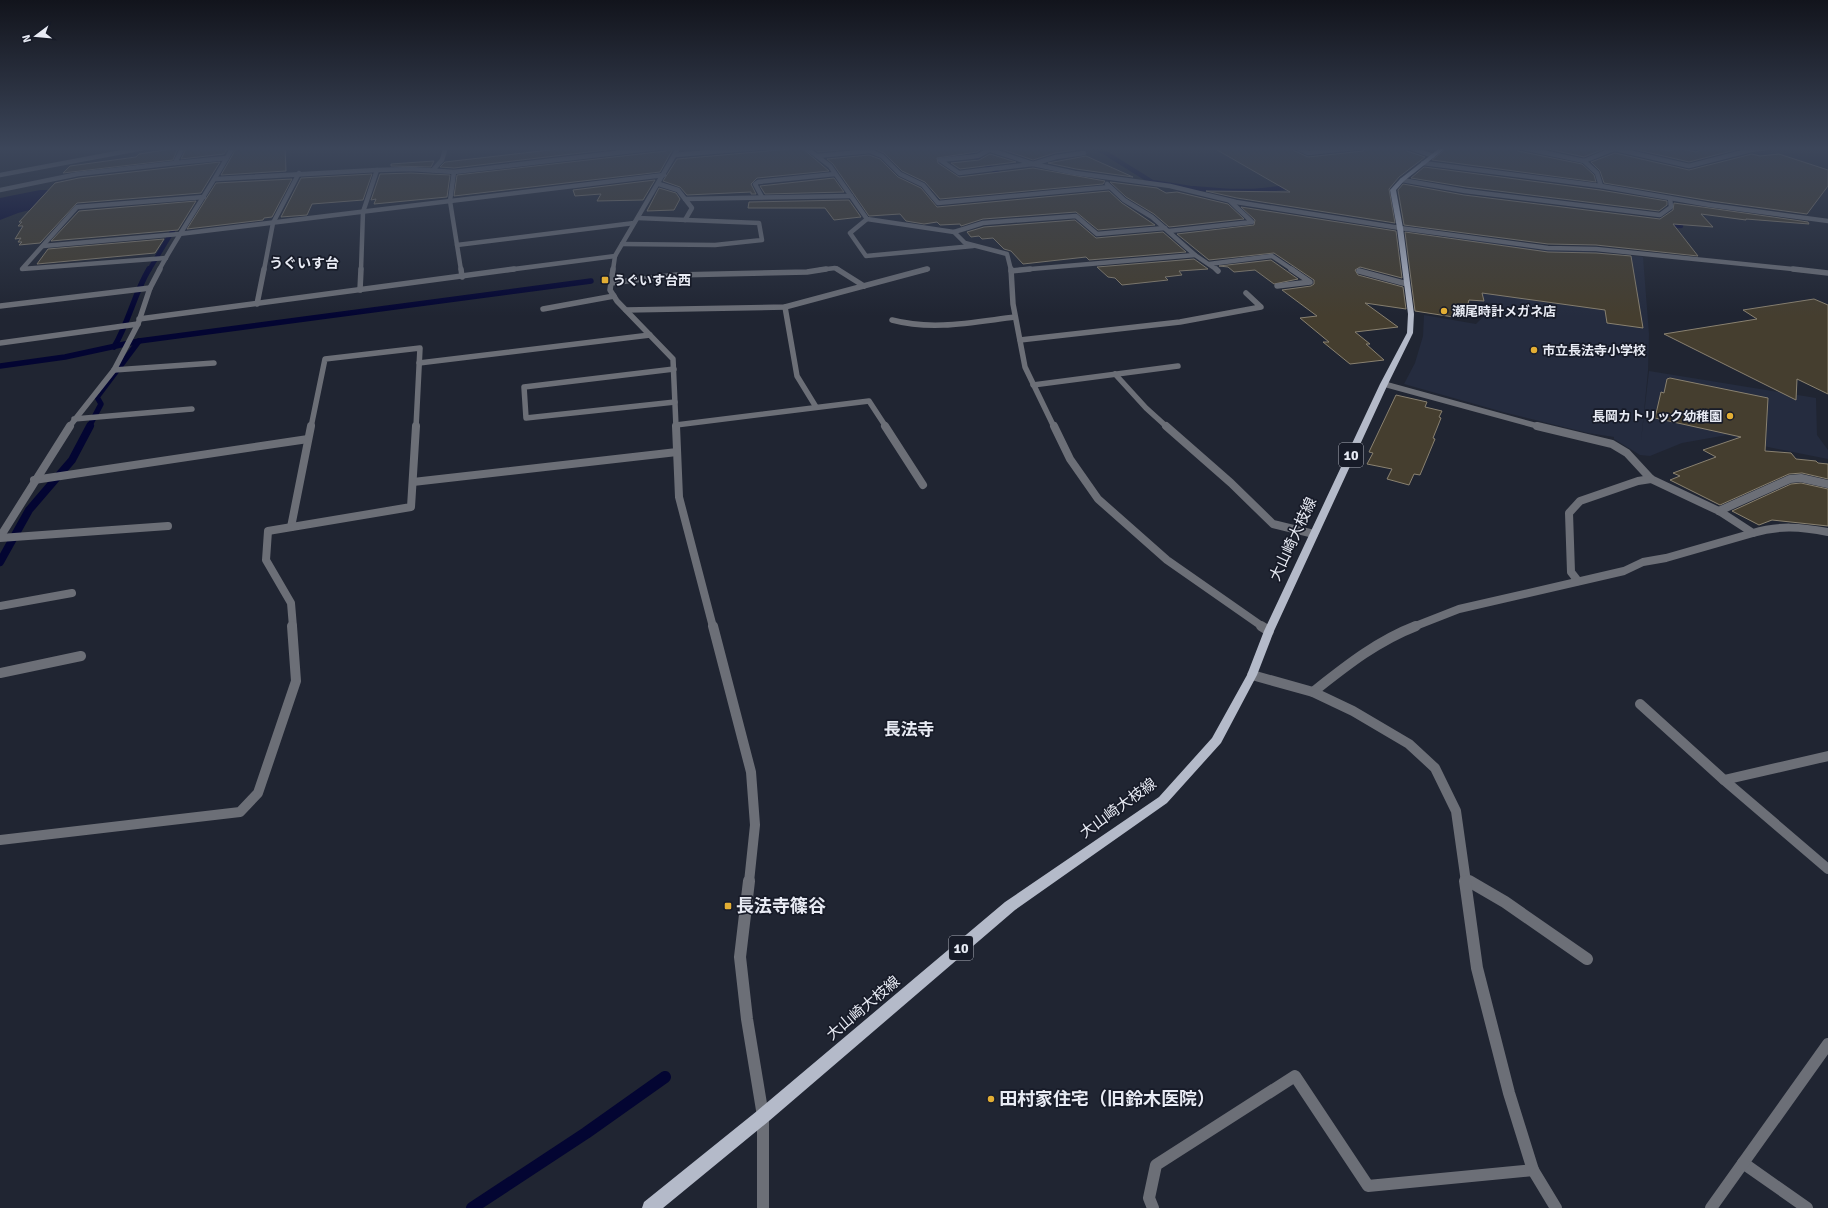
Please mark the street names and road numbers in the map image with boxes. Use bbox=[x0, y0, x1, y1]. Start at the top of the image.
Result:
road number: 10 bbox=[1339, 443, 1363, 467]
street label: 大山崎大枝線 bbox=[1266, 494, 1320, 584]
street label: 大山崎大枝線 bbox=[1076, 774, 1160, 842]
road number: 10 bbox=[949, 936, 973, 960]
street label: 大山崎大枝線 bbox=[823, 972, 903, 1044]

